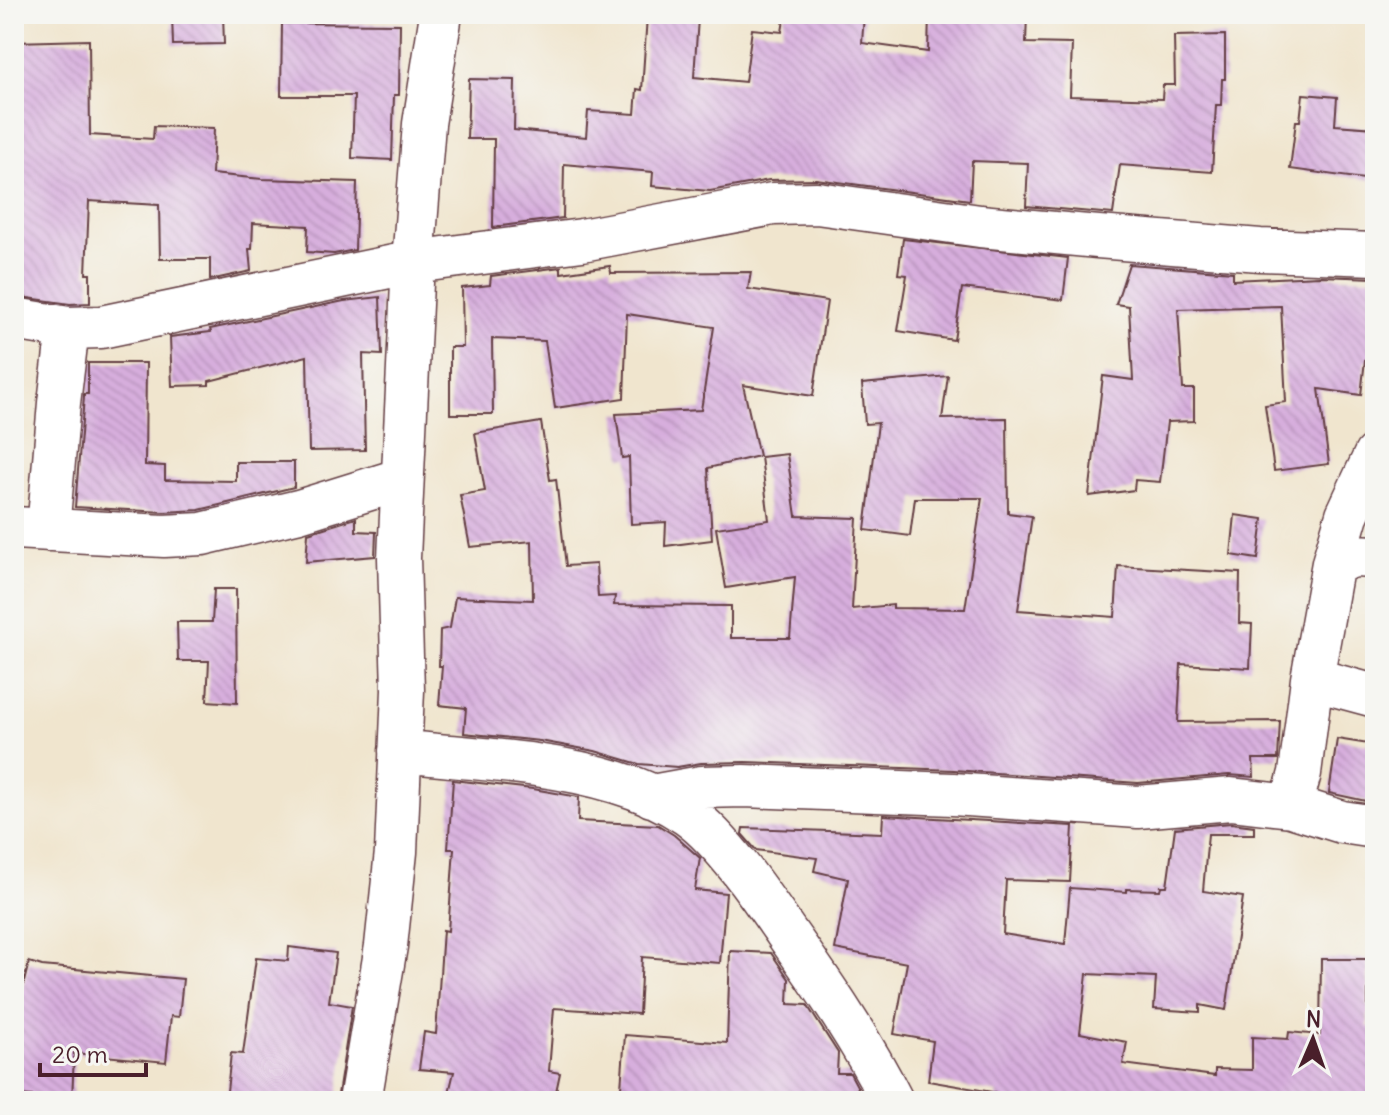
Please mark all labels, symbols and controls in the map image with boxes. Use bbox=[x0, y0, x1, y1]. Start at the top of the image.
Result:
north arrow bbox=[1273, 999, 1353, 1079]
text: N bbox=[1306, 1005, 1322, 1033]
scale bar bbox=[40, 1027, 146, 1077]
text: 20 m bbox=[52, 1039, 108, 1069]

